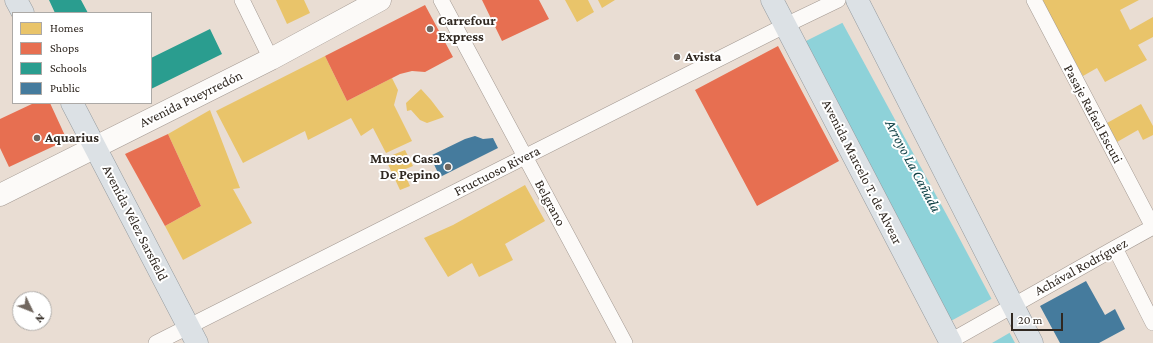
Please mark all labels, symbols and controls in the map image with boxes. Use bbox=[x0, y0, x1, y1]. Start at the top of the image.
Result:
legend bbox=[12, 12, 152, 104]
place label: Carrefour Express bbox=[438, 13, 496, 46]
text: Homes bbox=[50, 21, 83, 35]
marker: Carrefour Express bbox=[425, 24, 435, 34]
text: Shops bbox=[50, 41, 79, 55]
place label: Avista bbox=[685, 49, 721, 65]
marker: Avista bbox=[672, 52, 682, 62]
text: Schools bbox=[50, 61, 87, 75]
street label: Pasaje Rafael Escuti bbox=[1060, 62, 1126, 166]
street label: Avenida Pueyrredón bbox=[137, 67, 245, 131]
text: Public bbox=[50, 81, 80, 95]
street label: Avenida Marcelo T. de Alvear bbox=[818, 97, 906, 247]
water label: Arroyo La Cañada bbox=[881, 117, 945, 215]
place label: Aquarius bbox=[45, 130, 99, 146]
marker: Aquarius bbox=[32, 133, 42, 143]
street label: Fructuoso Rivera bbox=[451, 142, 543, 200]
place label: Museo Casa De Pepino bbox=[370, 151, 440, 184]
street label: Avenida Vélez Sarsfield bbox=[99, 162, 171, 284]
marker: Museo Casa De Pepino bbox=[443, 162, 453, 172]
street label: Belgrano bbox=[531, 177, 569, 229]
street label: Achával Rodríguez bbox=[1032, 235, 1130, 299]
north arrow bbox=[12, 291, 52, 331]
scale bar bbox=[1013, 305, 1065, 331]
text: N bbox=[33, 312, 47, 325]
text: 20 m bbox=[1018, 313, 1042, 327]

